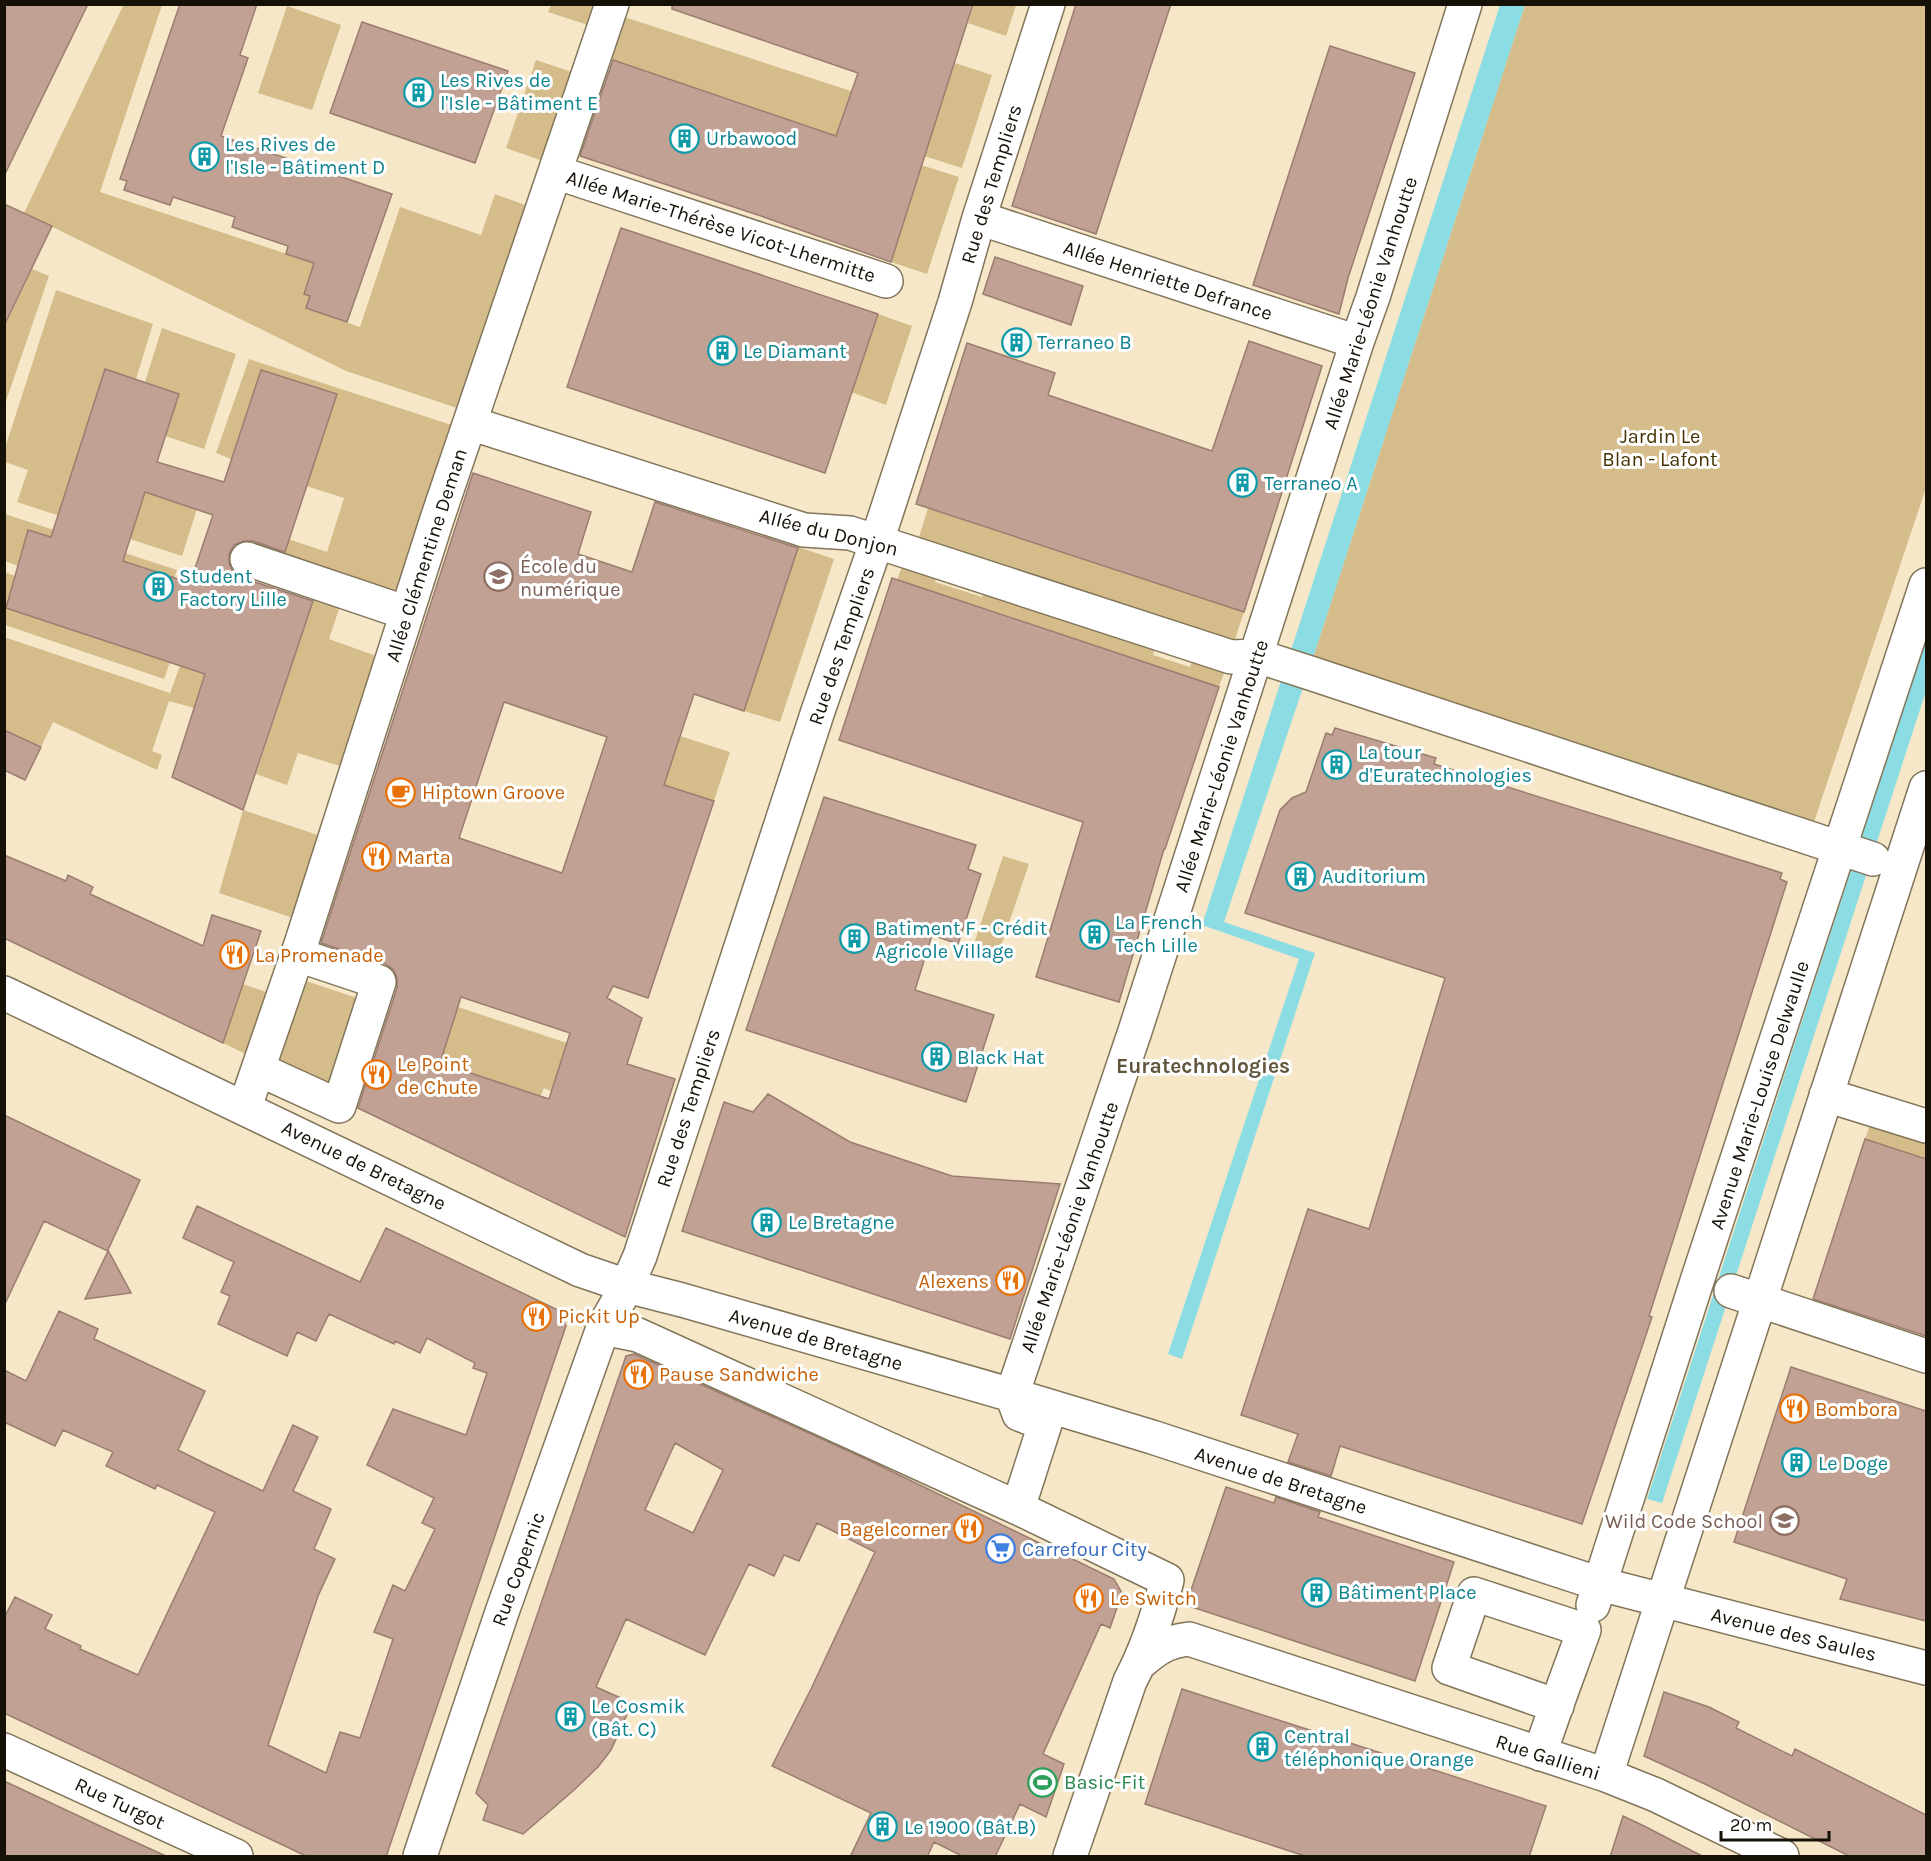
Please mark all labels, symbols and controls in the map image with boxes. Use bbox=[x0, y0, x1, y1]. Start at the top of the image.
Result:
place label: Les Rives de l'Isle - Bâtiment E bbox=[440, 69, 598, 115]
building icon: Les Rives de l'Isle - Bâtiment E bbox=[403, 76, 435, 108]
street label: Rue des Templiers bbox=[956, 102, 1027, 267]
building icon: Urbawood bbox=[669, 122, 701, 154]
place label: Urbawood bbox=[706, 127, 797, 150]
place label: Les Rives de l'Isle - Bâtiment D bbox=[225, 133, 385, 179]
building icon: Les Rives de l'Isle - Bâtiment D bbox=[188, 140, 220, 172]
street label: Allée Marie-Thérèse Vicot-Lhermitte bbox=[563, 166, 878, 287]
street label: Allée Marie-Léonie Vanhoutte bbox=[1319, 174, 1422, 432]
street label: Allée Henriette Defrance bbox=[1060, 236, 1275, 325]
building icon: Terraneo B bbox=[1000, 326, 1032, 358]
place label: Terraneo B bbox=[1037, 331, 1132, 354]
building icon: Le Diamant bbox=[706, 335, 738, 367]
place label: Le Diamant bbox=[743, 340, 847, 363]
park label: Jardin Le Blan - Lafont bbox=[1602, 425, 1718, 471]
street label: Allée Clémentine Deman bbox=[381, 446, 472, 665]
building icon: Terraneo A bbox=[1227, 467, 1259, 499]
place label: Terraneo A bbox=[1264, 472, 1358, 495]
street label: Allée du Donjon bbox=[757, 504, 901, 561]
place label: École du numérique bbox=[520, 554, 620, 601]
school or university icon: École du numérique bbox=[483, 561, 515, 593]
street label: Rue des Templiers bbox=[804, 564, 879, 728]
place label: Student Factory Lille bbox=[179, 565, 287, 611]
building icon: Student Factory Lille bbox=[142, 571, 174, 603]
street label: Allée Marie-Léonie Vanhoutte bbox=[1170, 637, 1273, 895]
place label: La tour d'Euratechnologies bbox=[1358, 741, 1532, 787]
building icon: La tour d'Euratechnologies bbox=[1321, 748, 1353, 780]
cafe icon: Hiptown Groove bbox=[385, 776, 417, 808]
place label: Hiptown Groove bbox=[422, 781, 565, 804]
restaurant icon: Marta bbox=[360, 841, 392, 873]
place label: Marta bbox=[397, 846, 451, 869]
building icon: Auditorium bbox=[1285, 860, 1317, 892]
place label: Auditorium bbox=[1322, 865, 1426, 888]
place label: La French Tech Lille bbox=[1115, 911, 1203, 957]
place label: Batiment F - Crédit Agricole Village bbox=[875, 917, 1048, 963]
building icon: La French Tech Lille bbox=[1078, 918, 1110, 950]
building icon: Batiment F - Crédit Agricole Village bbox=[838, 923, 870, 955]
restaurant icon: La Promenade bbox=[218, 939, 250, 971]
place label: La Promenade bbox=[255, 944, 384, 967]
street label: Avenue Marie-Louise Delwaulle bbox=[1705, 958, 1814, 1232]
street label: Rue des Templiers bbox=[652, 1026, 725, 1190]
building icon: Black Hat bbox=[920, 1041, 952, 1073]
place label: Black Hat bbox=[957, 1046, 1045, 1069]
place label: Le Point de Chute bbox=[397, 1053, 478, 1099]
district label: Euratechnologies bbox=[1116, 1054, 1290, 1078]
restaurant icon: Le Point de Chute bbox=[360, 1059, 392, 1091]
street label: Allée Marie-Léonie Vanhoutte bbox=[1016, 1099, 1123, 1356]
street label: Avenue de Bretagne bbox=[278, 1116, 450, 1215]
building icon: Le Bretagne bbox=[751, 1206, 783, 1238]
place label: Le Bretagne bbox=[788, 1211, 894, 1234]
restaurant icon: Alexens bbox=[994, 1265, 1026, 1297]
place label: Alexens bbox=[919, 1270, 989, 1293]
restaurant icon: Pickit Up bbox=[521, 1300, 553, 1332]
street label: Avenue de Bretagne bbox=[726, 1304, 905, 1375]
place label: Pickit Up bbox=[558, 1305, 640, 1328]
restaurant icon: Pause Sandwiche bbox=[622, 1358, 654, 1390]
place label: Pause Sandwiche bbox=[659, 1363, 819, 1386]
restaurant icon: Bombora bbox=[1778, 1393, 1810, 1425]
place label: Bombora bbox=[1815, 1398, 1898, 1421]
street label: Avenue de Bretagne bbox=[1192, 1442, 1370, 1519]
building icon: Le Doge bbox=[1781, 1447, 1813, 1479]
place label: Le Doge bbox=[1818, 1452, 1888, 1475]
school or university icon: Wild Code School bbox=[1768, 1505, 1800, 1537]
street label: Rue Copernic bbox=[487, 1509, 550, 1630]
place label: Wild Code School bbox=[1605, 1510, 1763, 1533]
restaurant icon: Bagelcorner bbox=[953, 1513, 985, 1545]
place label: Bagelcorner bbox=[839, 1518, 949, 1541]
supermarket icon: Carrefour City bbox=[985, 1533, 1017, 1565]
place label: Carrefour City bbox=[1022, 1538, 1147, 1561]
building icon: Bâtiment Place bbox=[1301, 1576, 1333, 1608]
place label: Bâtiment Place bbox=[1338, 1581, 1477, 1604]
restaurant icon: Le Switch bbox=[1073, 1582, 1105, 1614]
place label: Le Switch bbox=[1110, 1587, 1197, 1610]
street label: Avenue des Saules bbox=[1709, 1603, 1879, 1666]
place label: Le Cosmik (Bât. C) bbox=[591, 1695, 685, 1741]
building icon: Le Cosmik (Bât. C) bbox=[554, 1701, 586, 1733]
place label: Central téléphonique Orange bbox=[1284, 1725, 1474, 1771]
street label: Rue Gallieni bbox=[1493, 1730, 1603, 1785]
building icon: Central téléphonique Orange bbox=[1247, 1731, 1279, 1763]
sports icon: Basic-Fit bbox=[1027, 1766, 1059, 1798]
place label: Basic-Fit bbox=[1064, 1771, 1146, 1794]
street label: Rue Turgot bbox=[71, 1773, 169, 1835]
scale bar bbox=[1721, 1804, 1829, 1842]
building icon: Le 1900 (Bât.B) bbox=[867, 1811, 899, 1843]
text: 20 m bbox=[1730, 1814, 1772, 1836]
place label: Le 1900 (Bât.B) bbox=[904, 1816, 1036, 1839]

